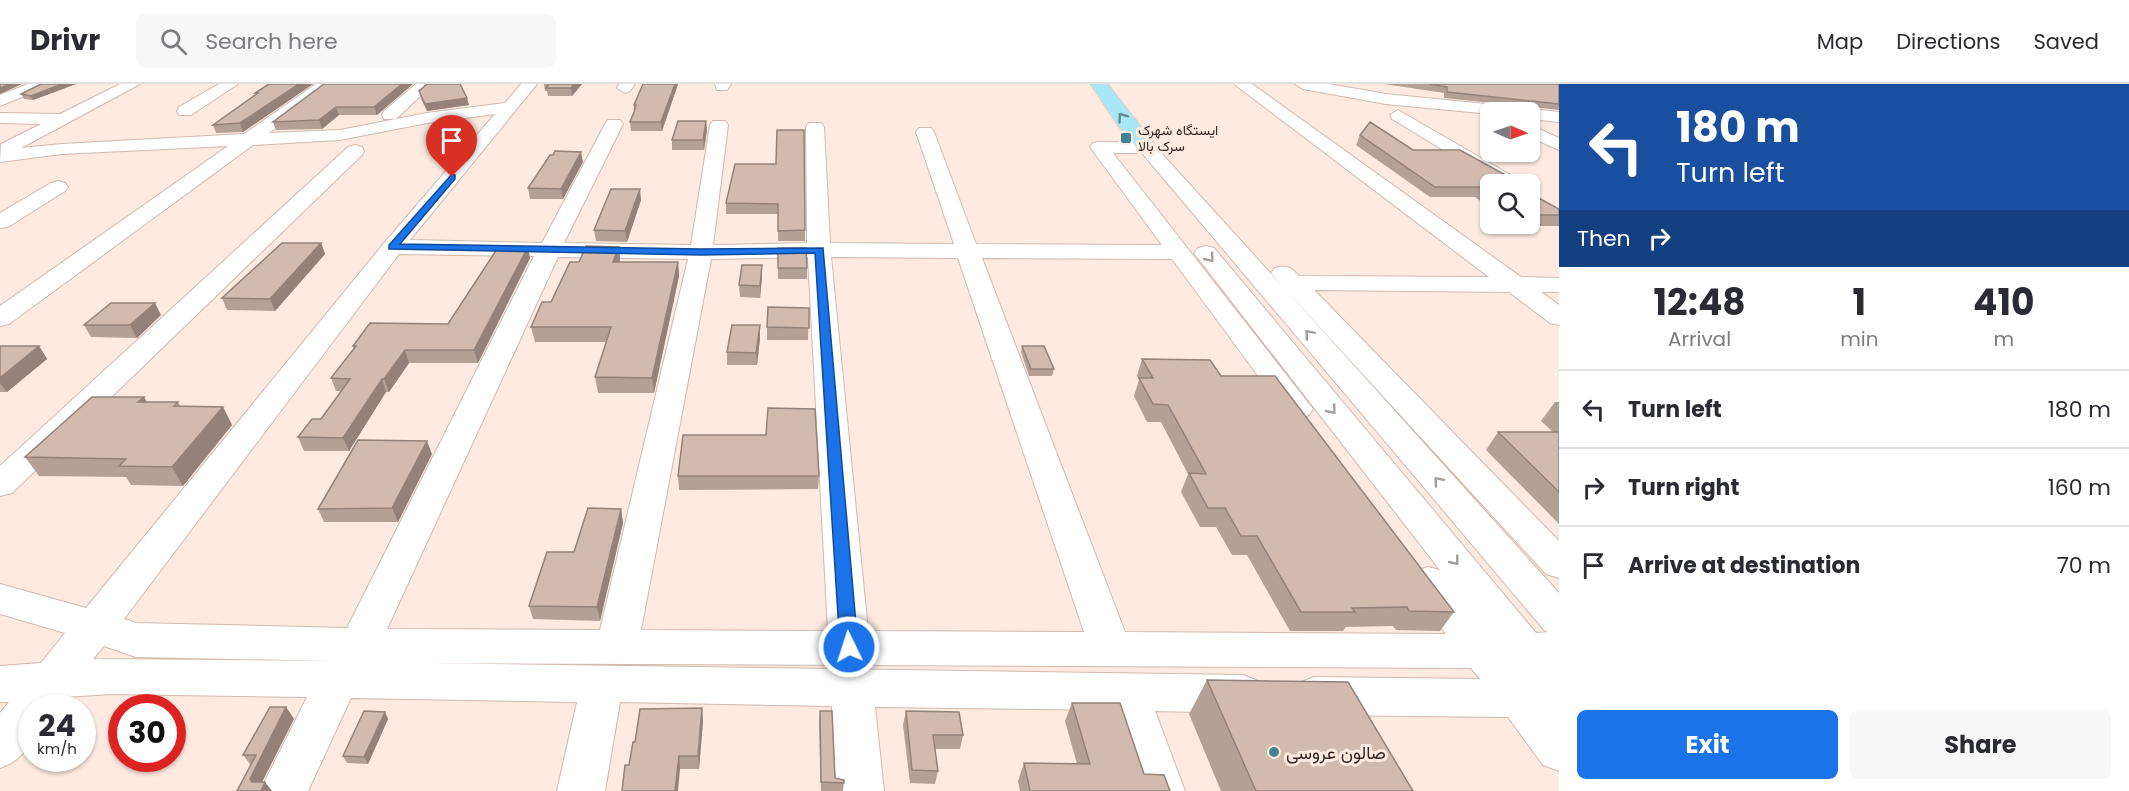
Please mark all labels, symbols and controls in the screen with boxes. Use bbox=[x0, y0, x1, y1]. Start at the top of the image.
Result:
search box bbox=[136, 14, 556, 68]
text: Drivr bbox=[30, 21, 100, 60]
icon: search bbox=[157, 25, 190, 58]
text: Search here bbox=[205, 26, 338, 57]
text: Map bbox=[1817, 27, 1863, 56]
text: Directions bbox=[1896, 27, 2000, 56]
text: Saved bbox=[2033, 27, 2099, 56]
text: 180 m bbox=[1676, 98, 1800, 157]
north arrow bbox=[1480, 102, 1540, 162]
map controls bbox=[1480, 102, 1540, 234]
icon: left bbox=[1577, 108, 1655, 186]
one-way arrow bbox=[1118, 112, 1129, 123]
pin bbox=[426, 115, 477, 177]
place label: ایستگاه شهرک سرک بالا bbox=[1138, 120, 1218, 156]
icon: arrive bbox=[435, 124, 468, 157]
marker: ایستگاه شهرک سرک بالا bbox=[1119, 131, 1133, 145]
text: Turn left bbox=[1676, 154, 1785, 191]
button: search bbox=[1480, 174, 1540, 234]
icon: right bbox=[1643, 222, 1676, 255]
text: Then bbox=[1577, 223, 1631, 254]
one-way arrow bbox=[1202, 251, 1213, 262]
text: 12:48 bbox=[1654, 277, 1746, 328]
text: 1 bbox=[1853, 277, 1866, 328]
text: 410 bbox=[1973, 277, 2034, 328]
text: Arrival bbox=[1668, 325, 1731, 353]
text: min bbox=[1840, 325, 1878, 353]
text: m bbox=[1993, 325, 2014, 353]
one-way arrow bbox=[1305, 330, 1316, 341]
icon: left bbox=[1577, 393, 1610, 426]
text: Turn left bbox=[1628, 394, 1722, 425]
text: 180 m bbox=[2048, 394, 2111, 425]
one-way arrow bbox=[1325, 403, 1336, 414]
icon: right bbox=[1577, 471, 1610, 504]
text: Turn right bbox=[1628, 472, 1739, 503]
text: 160 m bbox=[2048, 472, 2111, 503]
one-way arrow bbox=[1434, 477, 1445, 488]
icon: arrive bbox=[1577, 549, 1610, 582]
text: Arrive at destination bbox=[1628, 550, 1860, 581]
text: 70 m bbox=[2057, 550, 2111, 581]
one-way arrow bbox=[1447, 555, 1458, 566]
position arrow bbox=[817, 615, 881, 679]
speed limit sign: 30 bbox=[108, 694, 186, 772]
text: 24 bbox=[38, 704, 76, 747]
button: Exit bbox=[1577, 710, 1838, 779]
button: Share bbox=[1850, 710, 2111, 779]
text: km/h bbox=[37, 738, 77, 759]
place label: صالون عروسی bbox=[1286, 740, 1386, 765]
marker: صالون عروسی bbox=[1267, 745, 1281, 759]

